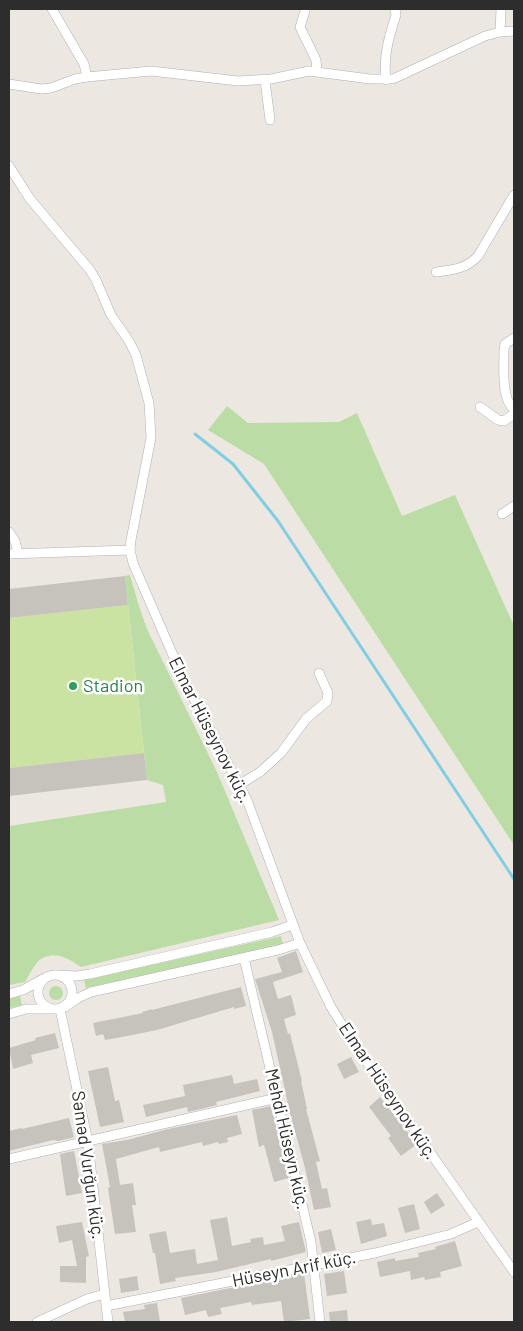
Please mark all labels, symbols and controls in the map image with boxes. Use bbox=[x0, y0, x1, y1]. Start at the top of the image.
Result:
street label: Elmar Hüseynov küç. bbox=[164, 653, 256, 807]
place label: Stadion bbox=[83, 675, 143, 697]
marker: Stadion bbox=[67, 680, 79, 692]
street label: Elmar Hüseynov küç. bbox=[334, 1018, 442, 1164]
street label: Mehdi Hüseyn küç. bbox=[260, 1067, 314, 1211]
street label: Səməd Vurğun küç. bbox=[67, 1089, 109, 1241]
street label: Hüseyn Arif küç. bbox=[230, 1246, 358, 1292]

